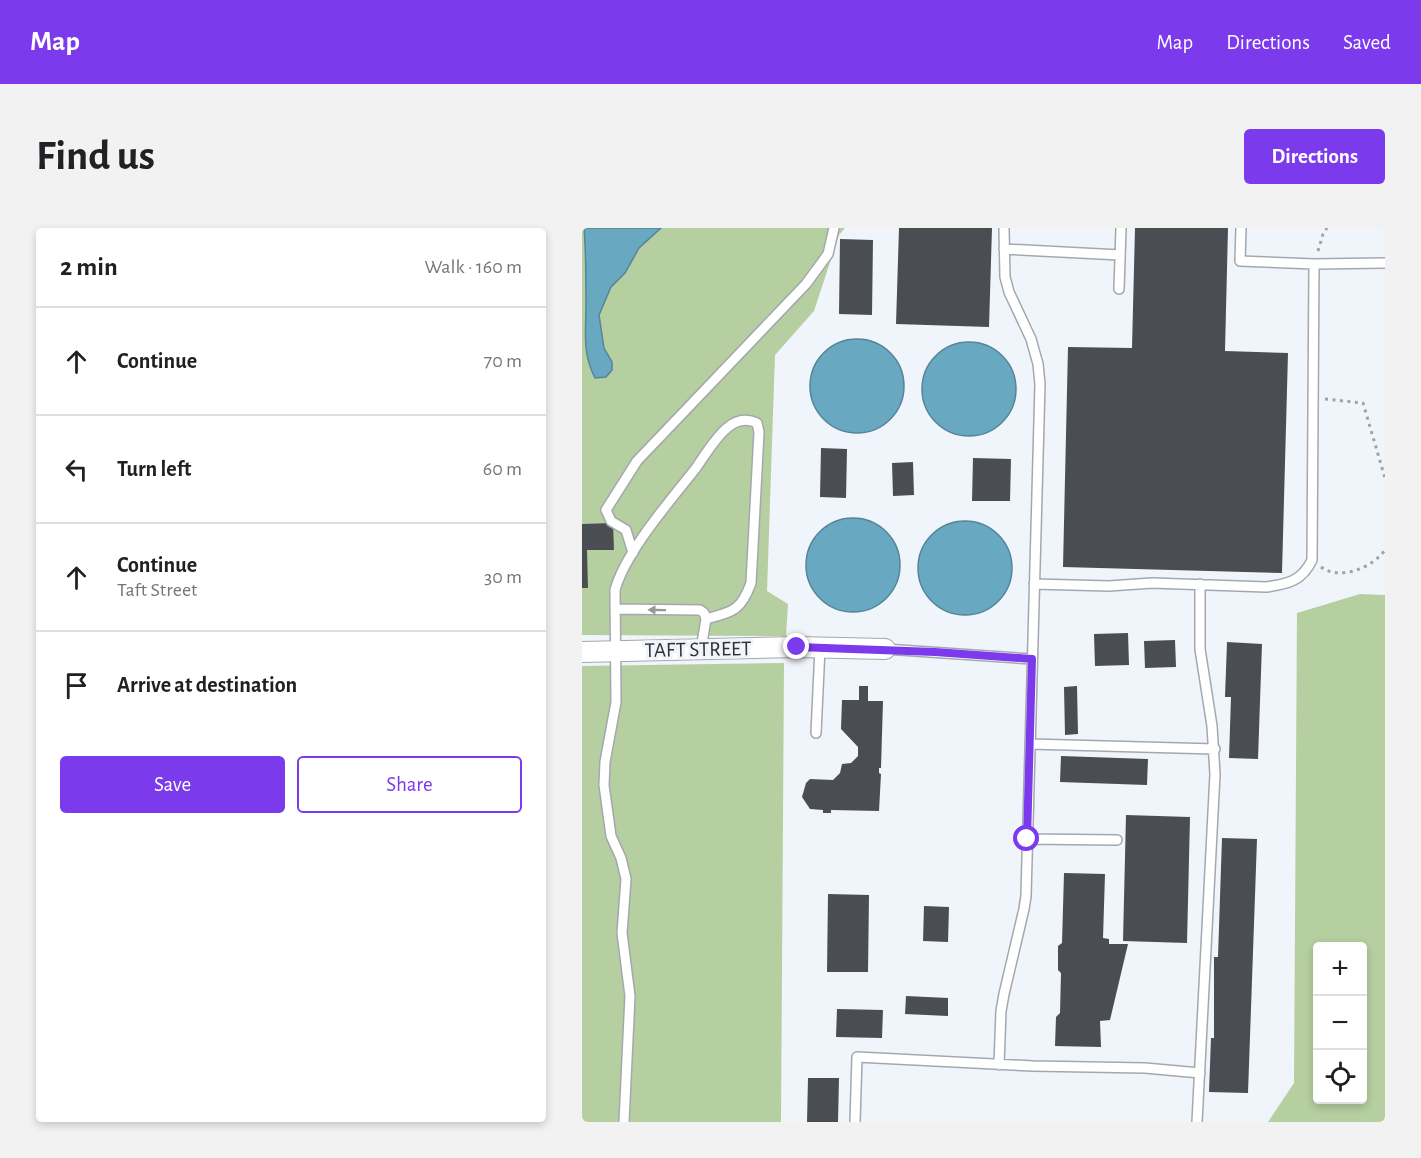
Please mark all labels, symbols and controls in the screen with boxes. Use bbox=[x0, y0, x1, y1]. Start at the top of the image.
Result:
text: Map bbox=[30, 28, 80, 56]
text: Map bbox=[1157, 32, 1193, 53]
text: Directions bbox=[1226, 32, 1310, 53]
text: Saved bbox=[1343, 32, 1391, 53]
button: Directions bbox=[1244, 129, 1385, 184]
text: Find us bbox=[36, 135, 155, 177]
text: 2 min bbox=[60, 254, 118, 280]
text: Walk · 160 m bbox=[425, 257, 522, 277]
icon: ahead bbox=[60, 345, 93, 378]
text: Continue bbox=[117, 350, 197, 372]
text: 70 m bbox=[484, 351, 522, 371]
icon: left bbox=[60, 453, 93, 486]
text: Turn left bbox=[117, 458, 191, 480]
text: 60 m bbox=[483, 459, 522, 479]
text: Continue bbox=[117, 554, 197, 576]
icon: ahead bbox=[60, 561, 93, 594]
text: 30 m bbox=[484, 567, 522, 587]
text: Taft Street bbox=[117, 580, 198, 600]
one-way arrow bbox=[648, 605, 667, 615]
route end bbox=[783, 633, 809, 659]
street label: TAFT STREET bbox=[644, 638, 752, 661]
icon: arrive bbox=[60, 669, 93, 702]
text: Arrive at destination bbox=[117, 674, 297, 696]
button: Save bbox=[60, 756, 285, 813]
button: Share bbox=[297, 756, 522, 813]
route start bbox=[1013, 825, 1039, 851]
map controls bbox=[1313, 942, 1367, 1104]
button: + bbox=[1313, 942, 1367, 996]
button: − bbox=[1313, 996, 1367, 1050]
button: locate bbox=[1313, 1050, 1367, 1104]

